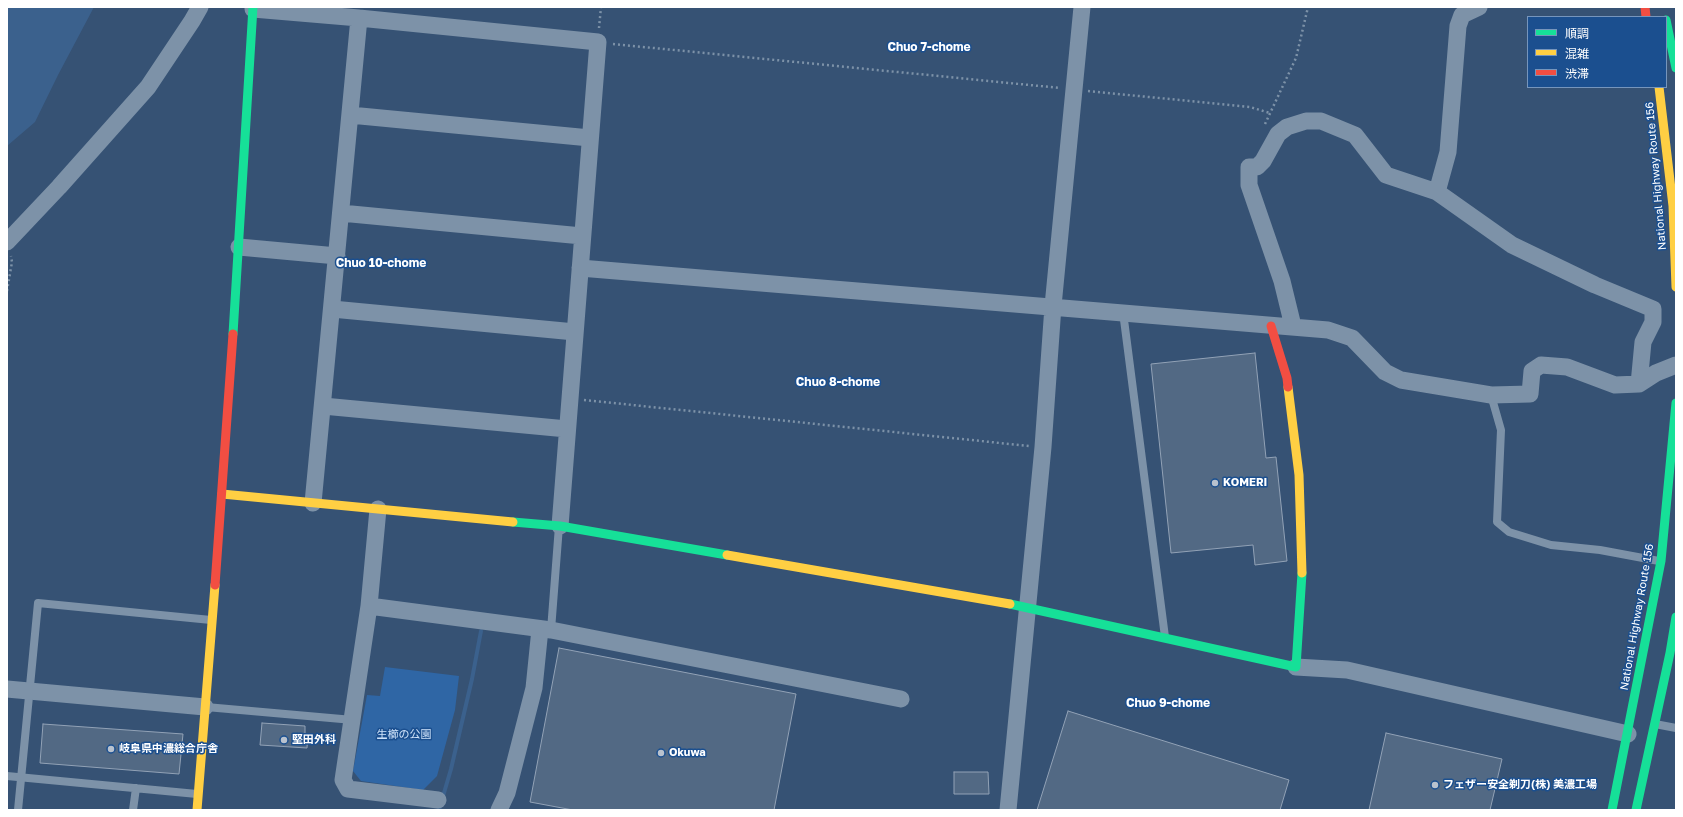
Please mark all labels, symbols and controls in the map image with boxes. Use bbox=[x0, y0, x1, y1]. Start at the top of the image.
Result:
legend bbox=[1527, 16, 1667, 88]
text: 順調 bbox=[1565, 26, 1589, 41]
district label: Chuo 7-chome bbox=[887, 40, 971, 54]
text: 混雑 bbox=[1565, 46, 1589, 61]
text: 渋滞 bbox=[1565, 66, 1589, 81]
street label: National Highway Route 156 bbox=[1643, 101, 1669, 251]
district label: Chuo 10-chome bbox=[336, 256, 426, 270]
district label: Chuo 8-chome bbox=[796, 375, 880, 389]
place label: KOMERI bbox=[1223, 476, 1267, 490]
marker: KOMERI bbox=[1210, 478, 1220, 488]
street label: National Highway Route 156 bbox=[1618, 543, 1656, 691]
district label: Chuo 9-chome bbox=[1126, 696, 1210, 710]
park label: 生櫛の公園 bbox=[377, 728, 431, 742]
place label: 堅田外科 bbox=[292, 733, 336, 747]
marker: 堅田外科 bbox=[279, 735, 289, 745]
place label: 岐阜県中濃総合庁舎 bbox=[119, 742, 218, 756]
marker: 岐阜県中濃総合庁舎 bbox=[106, 744, 116, 754]
place label: Okuwa bbox=[669, 746, 706, 760]
marker: Okuwa bbox=[656, 748, 666, 758]
place label: フェザー安全剃刀(株) 美濃工場 bbox=[1443, 778, 1597, 792]
marker: フェザー安全剃刀(株) 美濃工場 bbox=[1430, 780, 1440, 790]

